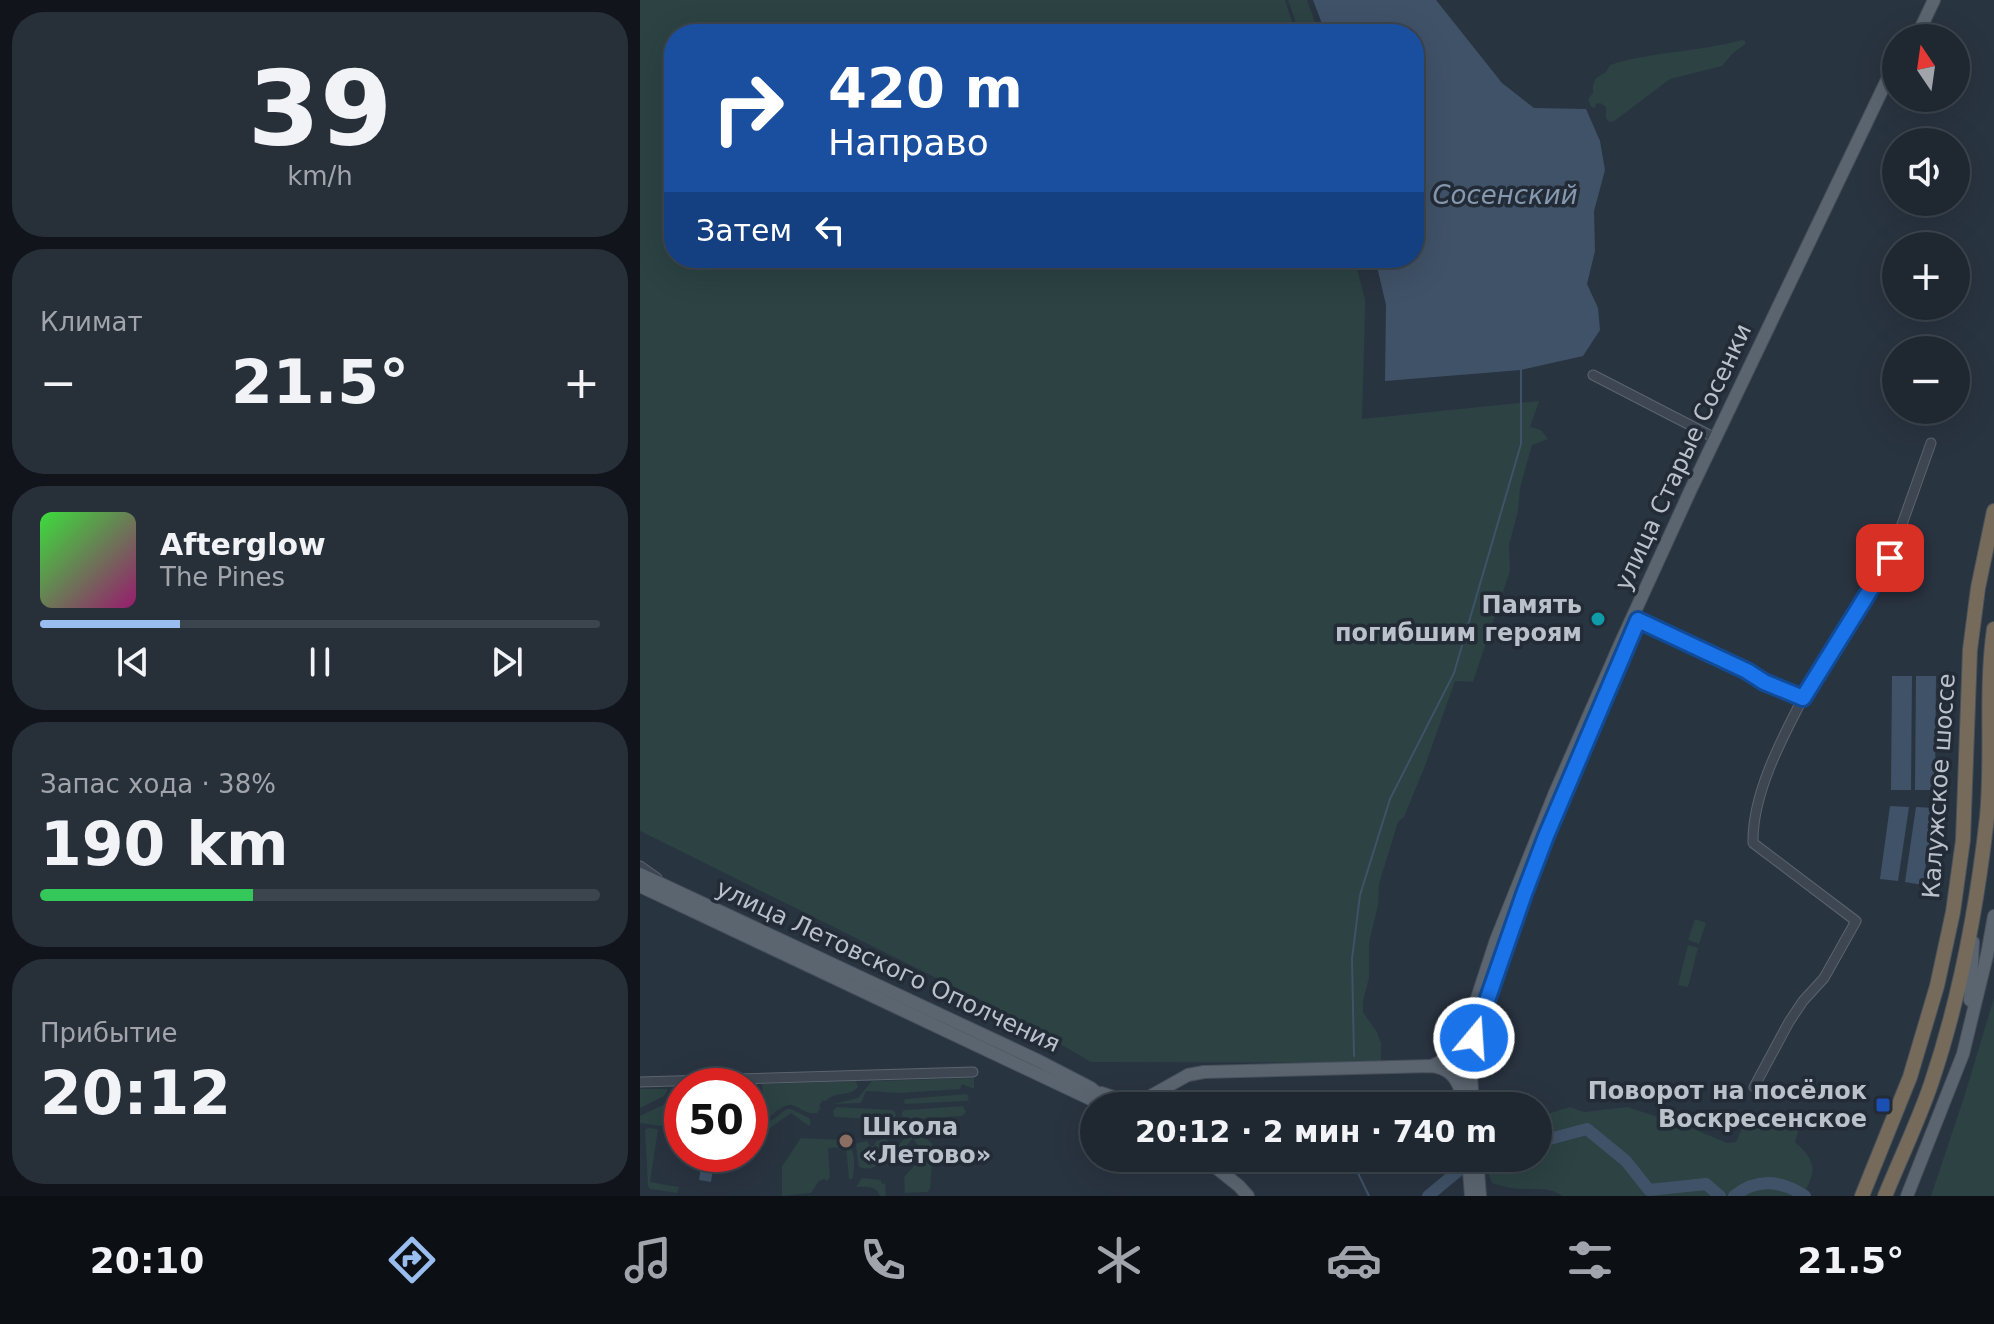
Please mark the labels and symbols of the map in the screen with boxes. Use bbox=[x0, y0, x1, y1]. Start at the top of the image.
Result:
north arrow bbox=[1882, 24, 1970, 112]
water label: Сосенский bbox=[1432, 180, 1578, 210]
street label: улица Старые Сосенки bbox=[1609, 319, 1757, 595]
pin bbox=[1856, 524, 1924, 592]
place label: Память погибшим героям bbox=[1335, 591, 1582, 647]
marker: Память погибшим героям bbox=[1589, 610, 1607, 628]
street label: Калужское шоссе bbox=[1917, 673, 1961, 899]
street label: улица Летовского Ополчения bbox=[712, 874, 1064, 1058]
position arrow bbox=[1432, 996, 1516, 1080]
speed limit sign: 50 bbox=[664, 1068, 768, 1172]
place label: Поворот на посёлок Воскресенское bbox=[1588, 1077, 1867, 1133]
marker: Поворот на посёлок Воскресенское bbox=[1874, 1096, 1892, 1114]
place label: Школа «Летово» bbox=[862, 1113, 991, 1169]
marker: Школа «Летово» bbox=[837, 1132, 855, 1150]

